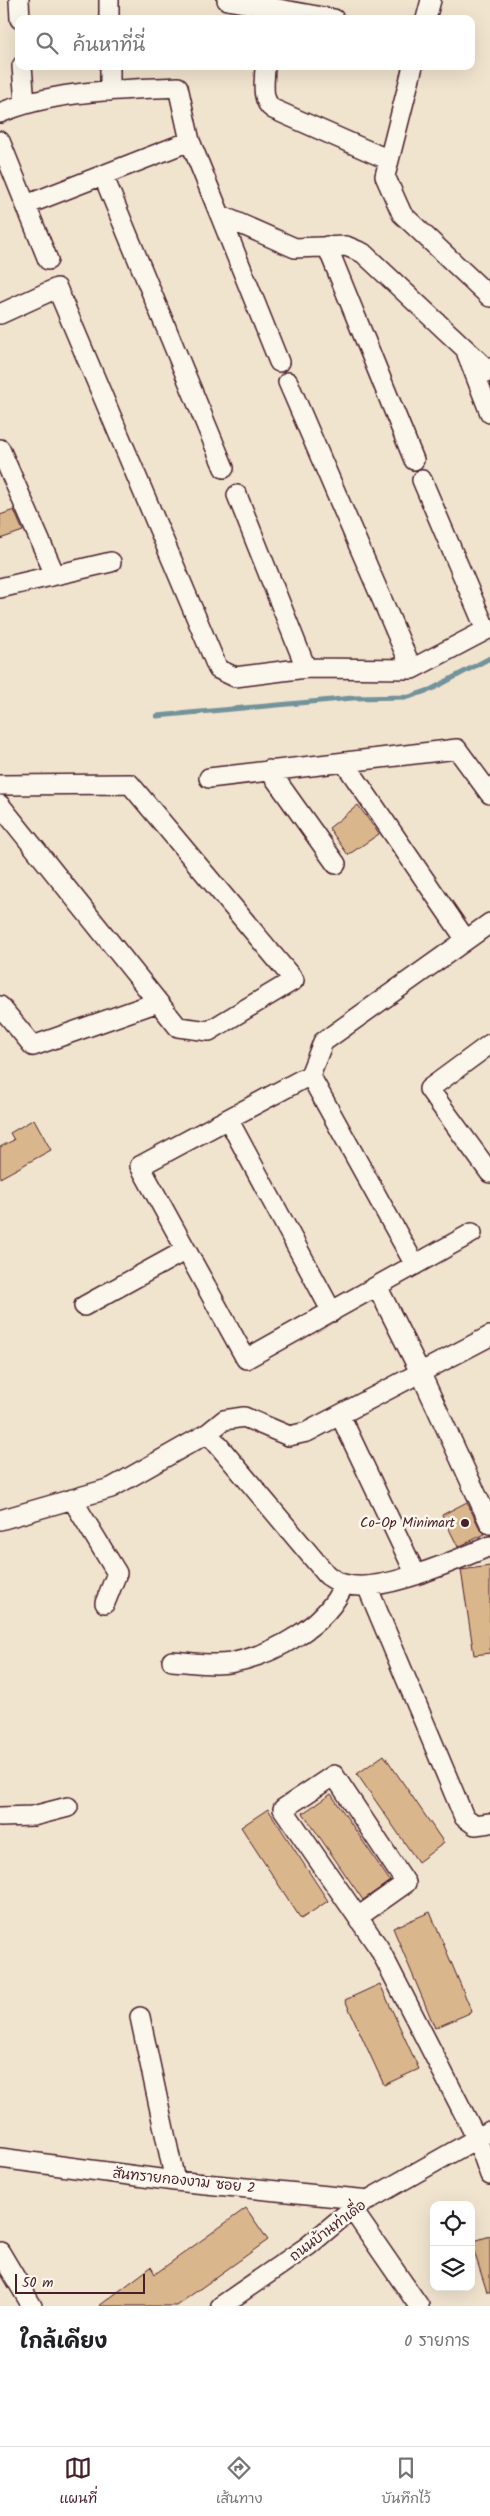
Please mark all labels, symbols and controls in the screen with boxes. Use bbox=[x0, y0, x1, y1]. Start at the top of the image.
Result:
search box bbox=[15, 15, 475, 70]
icon: search bbox=[33, 29, 61, 57]
text: ค้นหาที่นี่ bbox=[73, 31, 145, 61]
place label: Co-Op Minimart bbox=[360, 1512, 456, 1534]
marker: Co-Op Minimart bbox=[459, 1517, 471, 1529]
street label: สันทรายกองงาม ซอย 2 bbox=[111, 2163, 257, 2199]
street label: ถนนบ้านท่าเดื่อ bbox=[283, 2192, 371, 2267]
map controls bbox=[430, 2201, 475, 2291]
button: locate bbox=[430, 2201, 475, 2246]
button: layers bbox=[430, 2246, 475, 2291]
scale bar bbox=[15, 2271, 145, 2294]
text: 50 m bbox=[22, 2272, 53, 2294]
text: ใกล้เคียง bbox=[20, 2326, 107, 2359]
text: 0 รายการ bbox=[404, 2329, 470, 2354]
tab: แผนที่ bbox=[59, 2454, 97, 2510]
tab: เส้นทาง bbox=[216, 2454, 262, 2510]
tab: บันทึกไว้ bbox=[381, 2454, 431, 2510]

